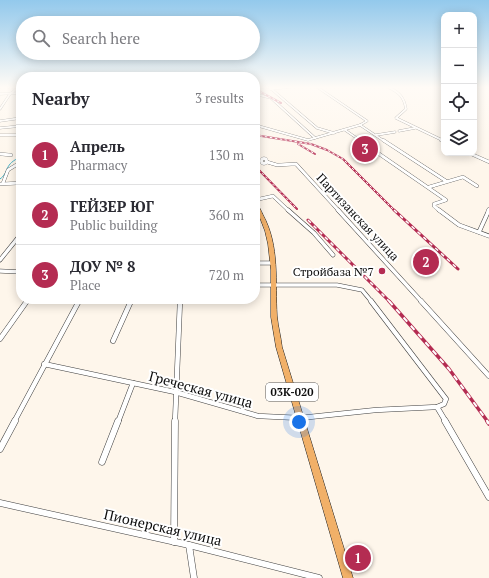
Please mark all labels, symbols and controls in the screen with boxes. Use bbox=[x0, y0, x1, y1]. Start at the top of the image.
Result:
map controls bbox=[441, 12, 477, 156]
button: + bbox=[441, 12, 477, 48]
search box bbox=[16, 16, 260, 60]
icon: search bbox=[30, 27, 52, 49]
text: Search here bbox=[62, 28, 140, 48]
button: − bbox=[441, 48, 477, 84]
button: locate bbox=[441, 84, 477, 120]
text: Nearby bbox=[32, 87, 90, 110]
text: 3 results bbox=[195, 89, 244, 107]
button: layers bbox=[441, 120, 477, 156]
pin: 3 bbox=[352, 134, 378, 164]
text: Апрель bbox=[70, 136, 125, 156]
text: 1 bbox=[41, 146, 49, 164]
text: 130 m bbox=[209, 146, 244, 164]
text: Pharmacy bbox=[70, 156, 127, 174]
street label: Партизанская улица bbox=[314, 170, 402, 264]
text: ГЕЙЗЕР ЮГ bbox=[70, 196, 154, 216]
text: 2 bbox=[41, 206, 49, 224]
text: 360 m bbox=[209, 206, 244, 224]
text: Public building bbox=[70, 216, 157, 234]
pin: 2 bbox=[413, 247, 439, 277]
text: ДОУ № 8 bbox=[70, 256, 136, 276]
place label: Стройбаза №7 bbox=[293, 264, 374, 279]
text: 3 bbox=[41, 266, 49, 284]
text: 720 m bbox=[209, 266, 244, 284]
marker: Стройбаза №7 bbox=[377, 266, 387, 276]
text: Place bbox=[70, 276, 101, 294]
street label: Греческая улица bbox=[147, 366, 255, 412]
road number: 03К-020 bbox=[266, 383, 318, 401]
your location bbox=[289, 412, 309, 432]
street label: Пионерская улица bbox=[102, 504, 224, 550]
pin: 1 bbox=[345, 543, 371, 573]

